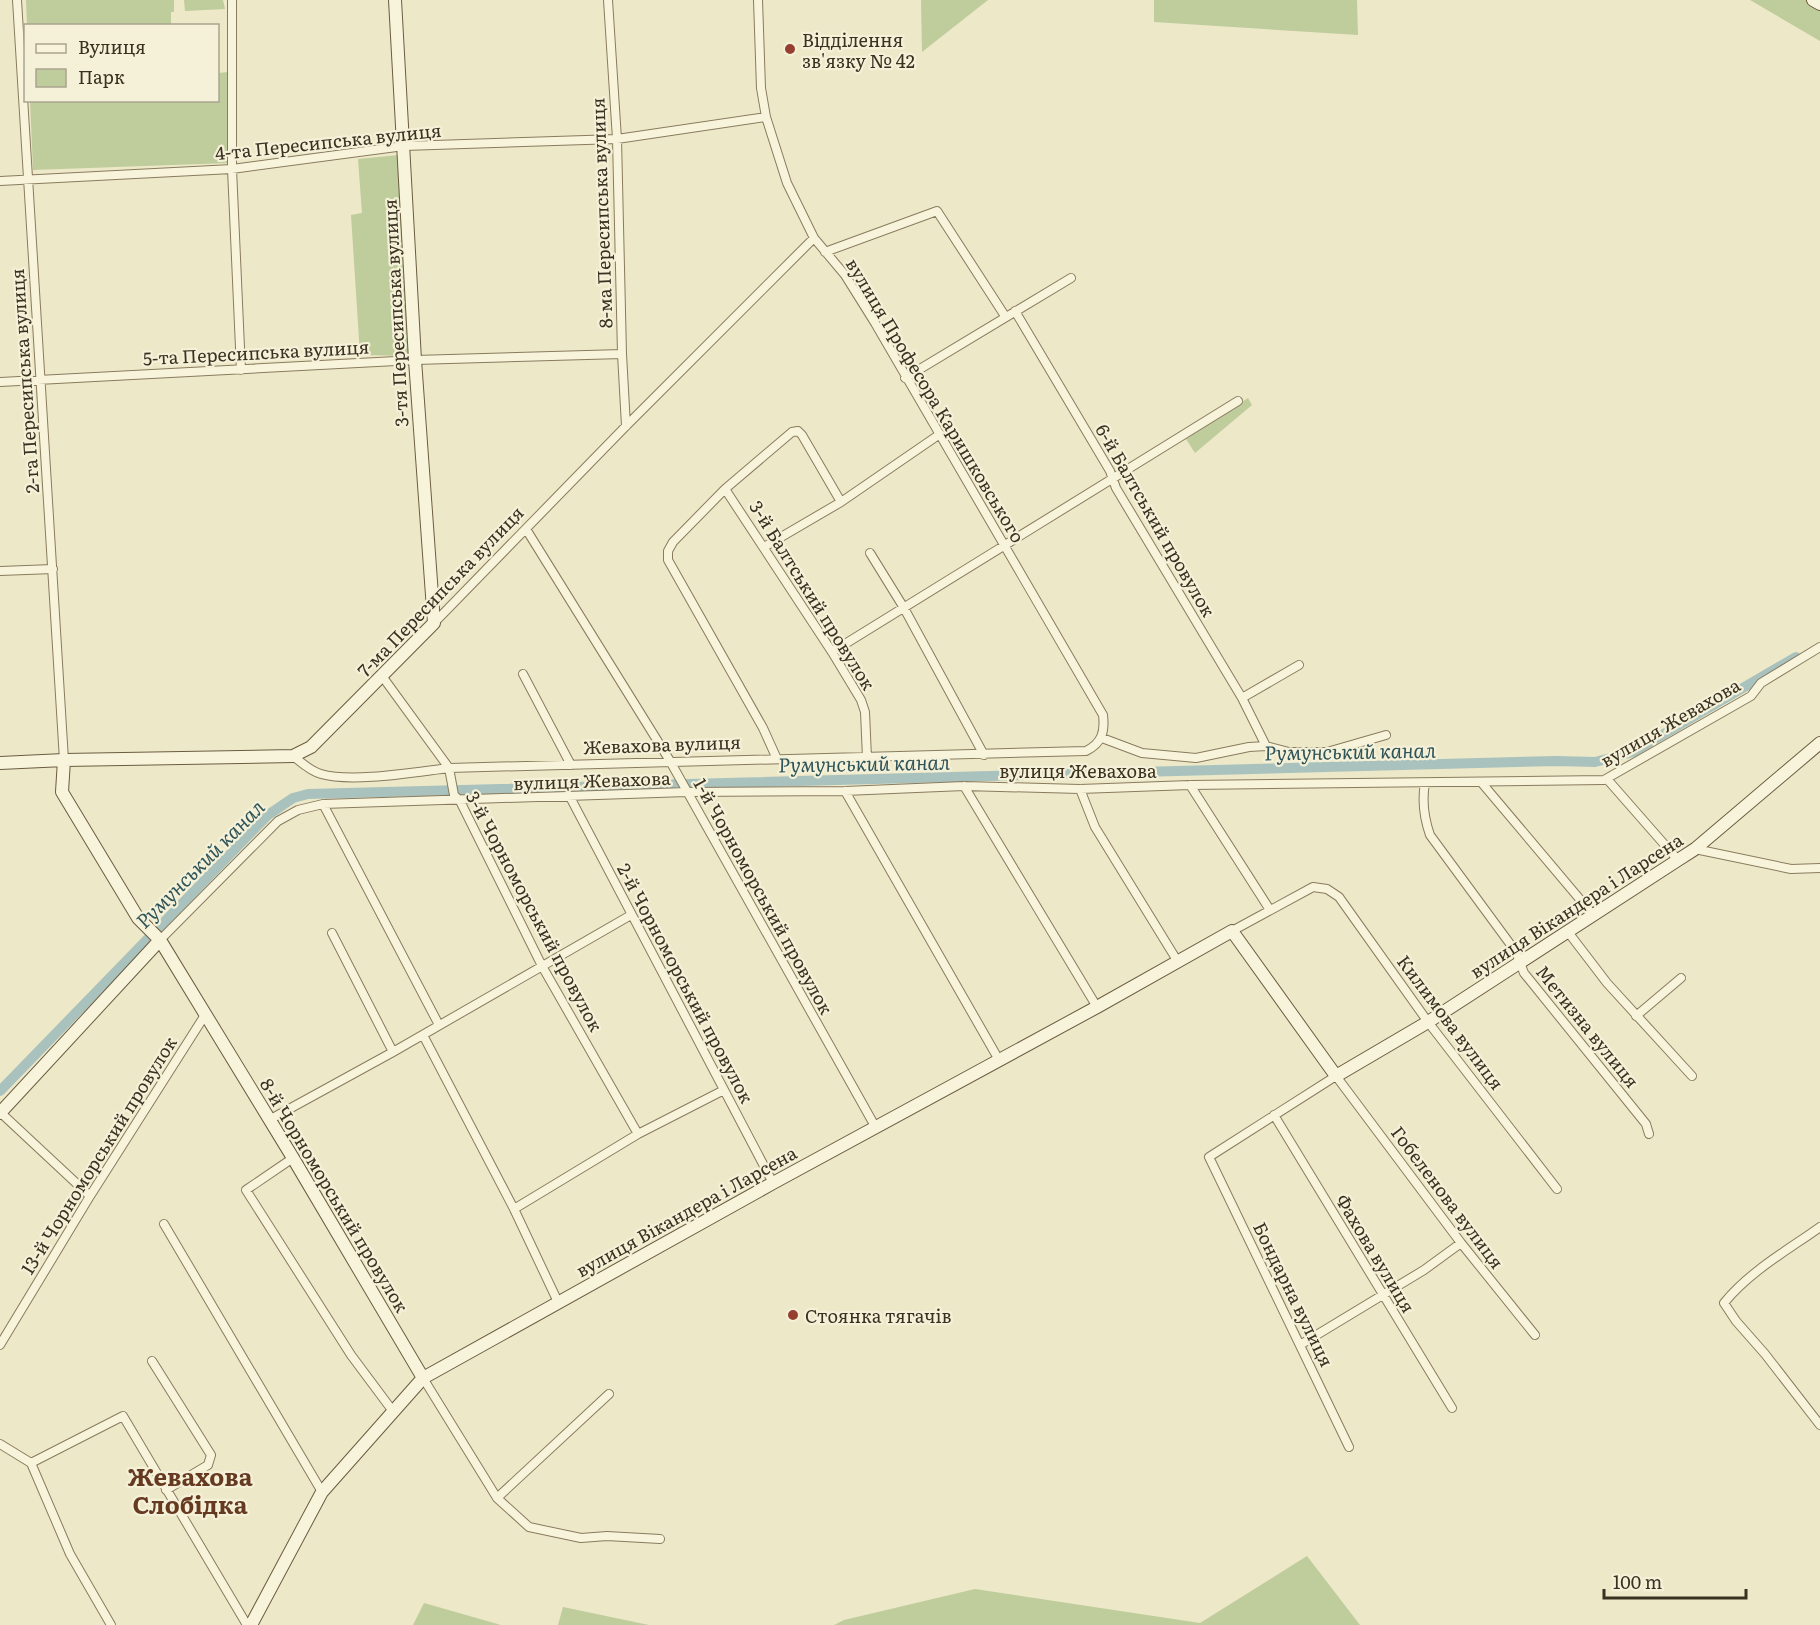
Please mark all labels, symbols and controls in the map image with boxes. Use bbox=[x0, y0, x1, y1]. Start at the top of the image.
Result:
legend bbox=[24, 24, 219, 102]
place label: Відділення зв'язку № 42 bbox=[802, 26, 915, 74]
text: Вулиця bbox=[78, 33, 146, 60]
marker: Відділення зв'язку № 42 bbox=[783, 42, 797, 56]
text: Парк bbox=[78, 63, 125, 90]
street label: 8-ма Пересипська вулиця bbox=[583, 97, 619, 329]
street label: 4-та Пересипська вулиця bbox=[213, 116, 443, 166]
street label: 3-тя Пересипська вулиця bbox=[376, 198, 414, 428]
street label: вулиця Професора Каришковського bbox=[840, 252, 1032, 548]
street label: 2-га Пересипська вулиця bbox=[3, 268, 45, 494]
street label: 5-та Пересипська вулиця bbox=[142, 333, 370, 371]
street label: 6-й Балтський провулок bbox=[1090, 418, 1223, 622]
street label: 3-й Балтський провулок bbox=[743, 495, 883, 695]
street label: 7-ма Пересипська вулиця bbox=[351, 499, 529, 683]
street label: вулиця Жевахова bbox=[1595, 671, 1745, 773]
street label: Жевахова вулиця bbox=[583, 728, 741, 760]
water label: Румунський канал bbox=[1264, 734, 1436, 766]
water label: Румунський канал bbox=[778, 746, 950, 778]
street label: вулиця Жевахова bbox=[999, 757, 1157, 784]
street label: вулиця Жевахова bbox=[513, 764, 671, 796]
street label: 1-й Чорноморський провулок bbox=[688, 773, 841, 1019]
street label: 3-й Чорноморський провулок bbox=[460, 786, 610, 1036]
water label: Румунський канал bbox=[128, 792, 270, 934]
street label: вулиця Вікандера і Ларсена bbox=[1464, 826, 1688, 984]
street label: 2-й Чорноморський провулок bbox=[611, 858, 761, 1108]
street label: Килимова вулиця bbox=[1391, 949, 1511, 1095]
street label: Метизна вулиця bbox=[1530, 959, 1646, 1093]
street label: 13-й Чорноморський провулок bbox=[13, 1030, 183, 1279]
street label: 8-й Чорноморський провулок bbox=[254, 1073, 416, 1318]
street label: Гобеленова вулиця bbox=[1385, 1120, 1511, 1274]
street label: вулиця Вікандера і Ларсена bbox=[571, 1139, 802, 1283]
street label: Фахова вулиця bbox=[1330, 1188, 1422, 1318]
street label: Бондарна вулиця bbox=[1247, 1217, 1341, 1371]
place label: Стоянка тягачів bbox=[805, 1302, 952, 1329]
marker: Стоянка тягачів bbox=[786, 1308, 800, 1322]
district label: Жевахова Слобідка bbox=[127, 1458, 253, 1521]
scale bar bbox=[1604, 1562, 1746, 1600]
text: 100 m bbox=[1613, 1568, 1662, 1595]

